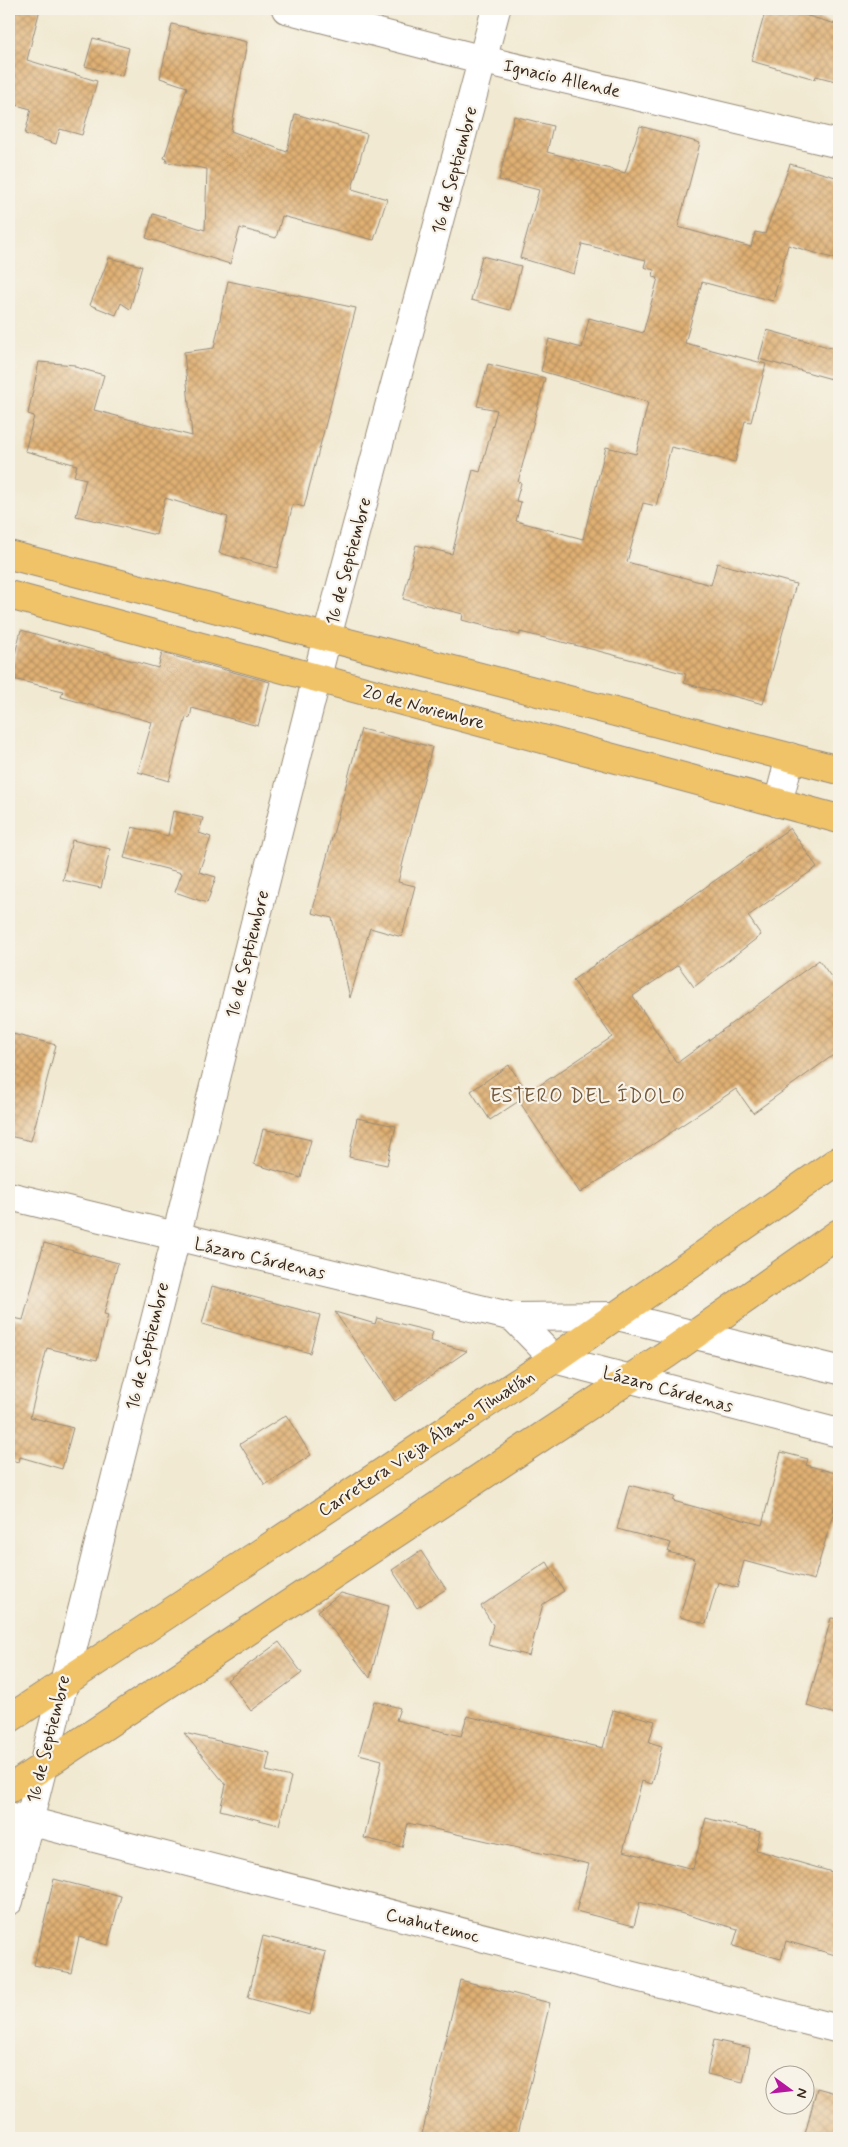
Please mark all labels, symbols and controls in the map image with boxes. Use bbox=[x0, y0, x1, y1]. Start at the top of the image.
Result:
street label: Ignacio Allende bbox=[501, 54, 623, 104]
street label: 16 de Septiembre bbox=[426, 104, 484, 237]
street label: 16 de Septiembre bbox=[320, 495, 378, 628]
street label: 20 de Noviembre bbox=[360, 680, 487, 736]
street label: 16 de Septiembre bbox=[220, 888, 275, 1021]
district label: ESTERO DEL ÍDOLO bbox=[490, 1083, 686, 1110]
street label: Lázaro Cárdenas bbox=[192, 1232, 328, 1286]
street label: 16 de Septiembre bbox=[120, 1280, 175, 1413]
street label: Lázaro Cárdenas bbox=[600, 1361, 736, 1419]
street label: Carretera Vieja Álamo Tihuatlán bbox=[314, 1365, 539, 1523]
street label: 16 de Septiembre bbox=[21, 1673, 76, 1806]
street label: Cuahutemoc bbox=[383, 1903, 482, 1949]
north arrow bbox=[766, 2064, 816, 2114]
text: N bbox=[792, 2086, 811, 2100]

